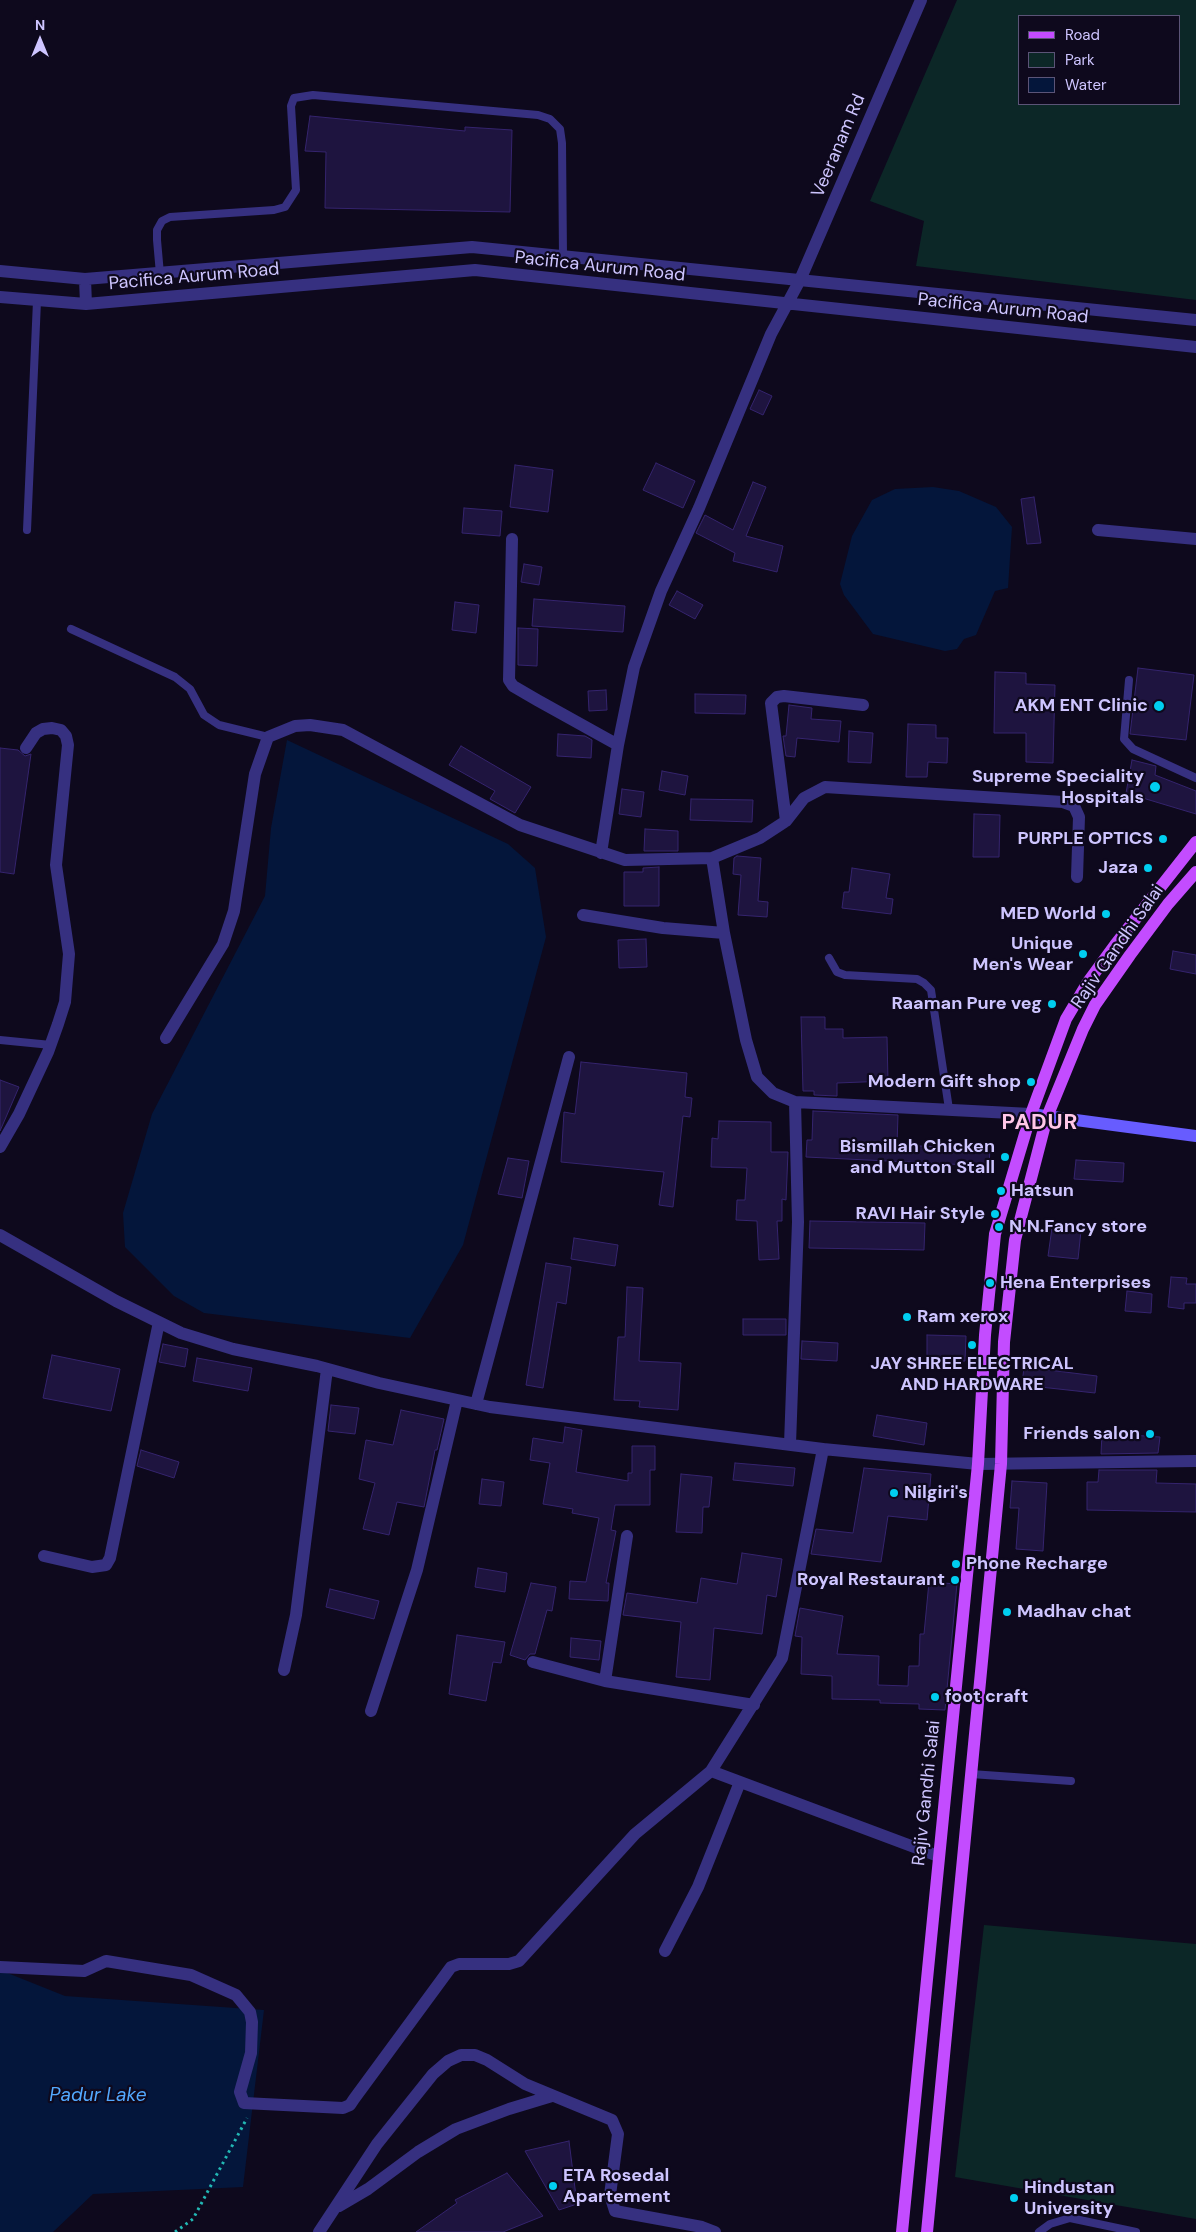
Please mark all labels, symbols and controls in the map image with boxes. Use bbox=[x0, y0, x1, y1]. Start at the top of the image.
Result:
north arrow bbox=[15, 15, 65, 65]
legend bbox=[1018, 15, 1181, 105]
text: N bbox=[35, 16, 45, 34]
text: Road bbox=[1065, 25, 1100, 45]
text: Park bbox=[1065, 50, 1095, 70]
text: Water bbox=[1065, 75, 1106, 95]
street label: Veeranam Rd bbox=[808, 91, 870, 201]
street label: Pacifica Aurum Road bbox=[514, 247, 686, 287]
street label: Pacifica Aurum Road bbox=[108, 259, 280, 295]
street label: Pacifica Aurum Road bbox=[917, 289, 1089, 329]
place label: AKM ENT Clinic bbox=[1015, 695, 1148, 717]
marker: AKM ENT Clinic bbox=[1152, 699, 1166, 713]
place label: Supreme Speciality Hospitals bbox=[972, 766, 1144, 809]
marker: Supreme Speciality Hospitals bbox=[1148, 780, 1162, 794]
place label: PURPLE OPTICS bbox=[1017, 828, 1153, 850]
marker: PURPLE OPTICS bbox=[1157, 833, 1169, 845]
place label: Jaza bbox=[1098, 857, 1138, 879]
marker: Jaza bbox=[1142, 862, 1154, 874]
street label: Rajiv Gandhi Salai bbox=[1067, 881, 1169, 1013]
place label: MED World bbox=[1000, 903, 1096, 925]
marker: MED World bbox=[1100, 908, 1112, 920]
place label: Unique Men's Wear bbox=[973, 933, 1073, 976]
marker: Unique Men's Wear bbox=[1077, 948, 1089, 960]
place label: Raaman Pure veg bbox=[892, 993, 1042, 1015]
marker: Raaman Pure veg bbox=[1046, 998, 1058, 1010]
place label: Modern Gift shop bbox=[868, 1071, 1021, 1093]
marker: Modern Gift shop bbox=[1025, 1076, 1037, 1088]
district label: PADUR bbox=[1001, 1110, 1079, 1136]
place label: Bismillah Chicken and Mutton Stall bbox=[840, 1136, 995, 1178]
marker: Bismillah Chicken and Mutton Stall bbox=[999, 1151, 1011, 1163]
place label: Hatsun bbox=[1011, 1180, 1074, 1202]
marker: Hatsun bbox=[995, 1185, 1007, 1197]
place label: RAVI Hair Style bbox=[856, 1203, 985, 1225]
marker: RAVI Hair Style bbox=[989, 1208, 1001, 1220]
place label: N.N.Fancy store bbox=[1009, 1216, 1147, 1238]
marker: N.N.Fancy store bbox=[993, 1221, 1005, 1233]
place label: Hena Enterprises bbox=[1000, 1272, 1151, 1294]
marker: Hena Enterprises bbox=[984, 1277, 996, 1289]
place label: Ram xerox bbox=[917, 1306, 1008, 1328]
marker: Ram xerox bbox=[901, 1311, 913, 1323]
marker: JAY SHREE ELECTRICAL AND HARDWARE bbox=[966, 1339, 978, 1351]
place label: JAY SHREE ELECTRICAL AND HARDWARE bbox=[870, 1353, 1074, 1396]
place label: Friends salon bbox=[1023, 1423, 1140, 1445]
marker: Friends salon bbox=[1144, 1428, 1156, 1440]
place label: Nilgiri's bbox=[904, 1482, 968, 1504]
marker: Nilgiri's bbox=[888, 1487, 900, 1499]
place label: Phone Recharge bbox=[966, 1553, 1108, 1575]
marker: Phone Recharge bbox=[950, 1558, 962, 1570]
place label: Royal Restaurant bbox=[797, 1569, 945, 1591]
marker: Royal Restaurant bbox=[949, 1574, 961, 1586]
place label: Madhav chat bbox=[1017, 1601, 1131, 1623]
marker: Madhav chat bbox=[1001, 1606, 1013, 1618]
place label: foot craft bbox=[945, 1686, 1028, 1708]
marker: foot craft bbox=[929, 1691, 941, 1703]
street label: Rajiv Gandhi Salai bbox=[909, 1719, 945, 1867]
water label: Padur Lake bbox=[49, 2085, 147, 2107]
place label: ETA Rosedal Apartement bbox=[563, 2165, 671, 2208]
place label: Hindustan University bbox=[1024, 2177, 1115, 2220]
marker: ETA Rosedal Apartement bbox=[547, 2180, 559, 2192]
marker: Hindustan University bbox=[1008, 2192, 1020, 2204]

